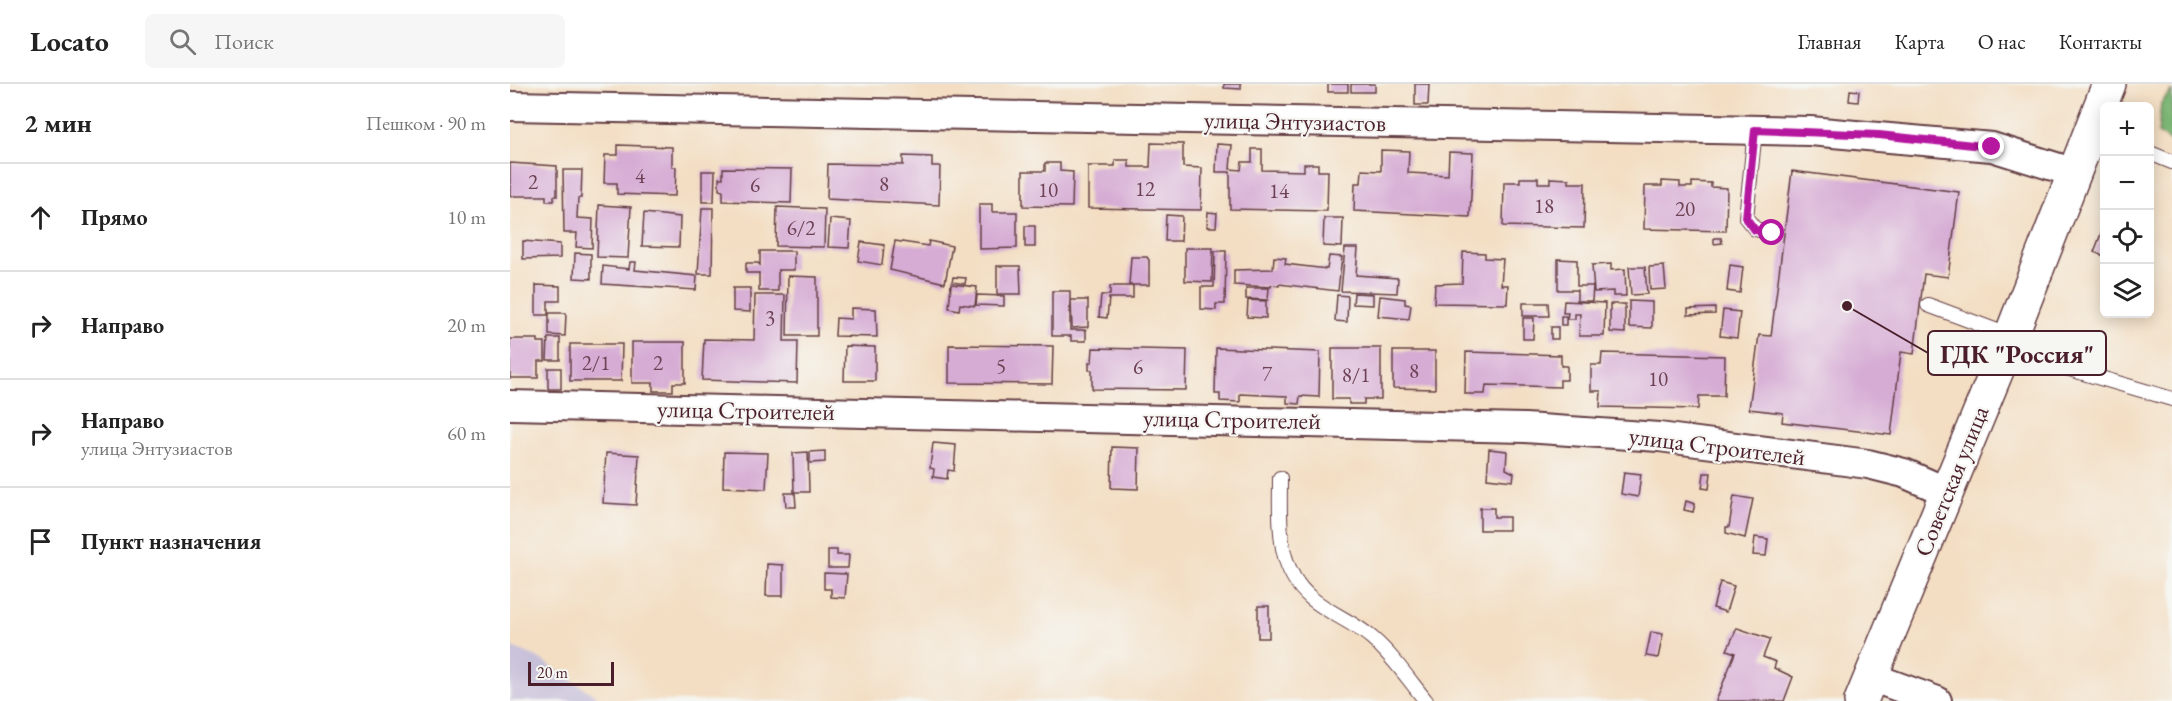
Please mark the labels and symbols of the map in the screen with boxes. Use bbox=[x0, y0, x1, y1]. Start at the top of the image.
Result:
street label: улица Энтузиастов bbox=[1204, 104, 1386, 138]
route end bbox=[1978, 133, 2004, 159]
house number: 4 bbox=[635, 162, 646, 189]
house number: 2 bbox=[528, 168, 538, 195]
house number: 8 bbox=[879, 170, 889, 197]
house number: 6 bbox=[750, 171, 760, 198]
house number: 12 bbox=[1135, 175, 1155, 202]
house number: 10 bbox=[1038, 176, 1058, 203]
house number: 14 bbox=[1269, 177, 1290, 204]
house number: 18 bbox=[1534, 192, 1554, 219]
house number: 20 bbox=[1675, 195, 1695, 222]
house number: 6/2 bbox=[787, 214, 815, 241]
route start bbox=[1758, 219, 1784, 245]
house number: 3 bbox=[765, 304, 775, 331]
callout: ГДК "Россия" bbox=[1928, 331, 2106, 375]
text: ГДК "Россия" bbox=[1940, 337, 2094, 371]
house number: 2/1 bbox=[582, 349, 610, 376]
house number: 2 bbox=[653, 349, 663, 376]
house number: 5 bbox=[996, 352, 1006, 379]
house number: 6 bbox=[1133, 353, 1143, 380]
house number: 8 bbox=[1409, 357, 1419, 384]
house number: 7 bbox=[1262, 360, 1273, 387]
house number: 8/1 bbox=[1342, 361, 1370, 388]
house number: 10 bbox=[1648, 365, 1668, 392]
street label: улица Строителей bbox=[657, 393, 835, 427]
street label: Советская улица bbox=[1907, 401, 1995, 561]
street label: улица Строителей bbox=[1143, 402, 1321, 436]
street label: улица Строителей bbox=[1627, 420, 1807, 472]
scale bar bbox=[528, 659, 614, 686]

